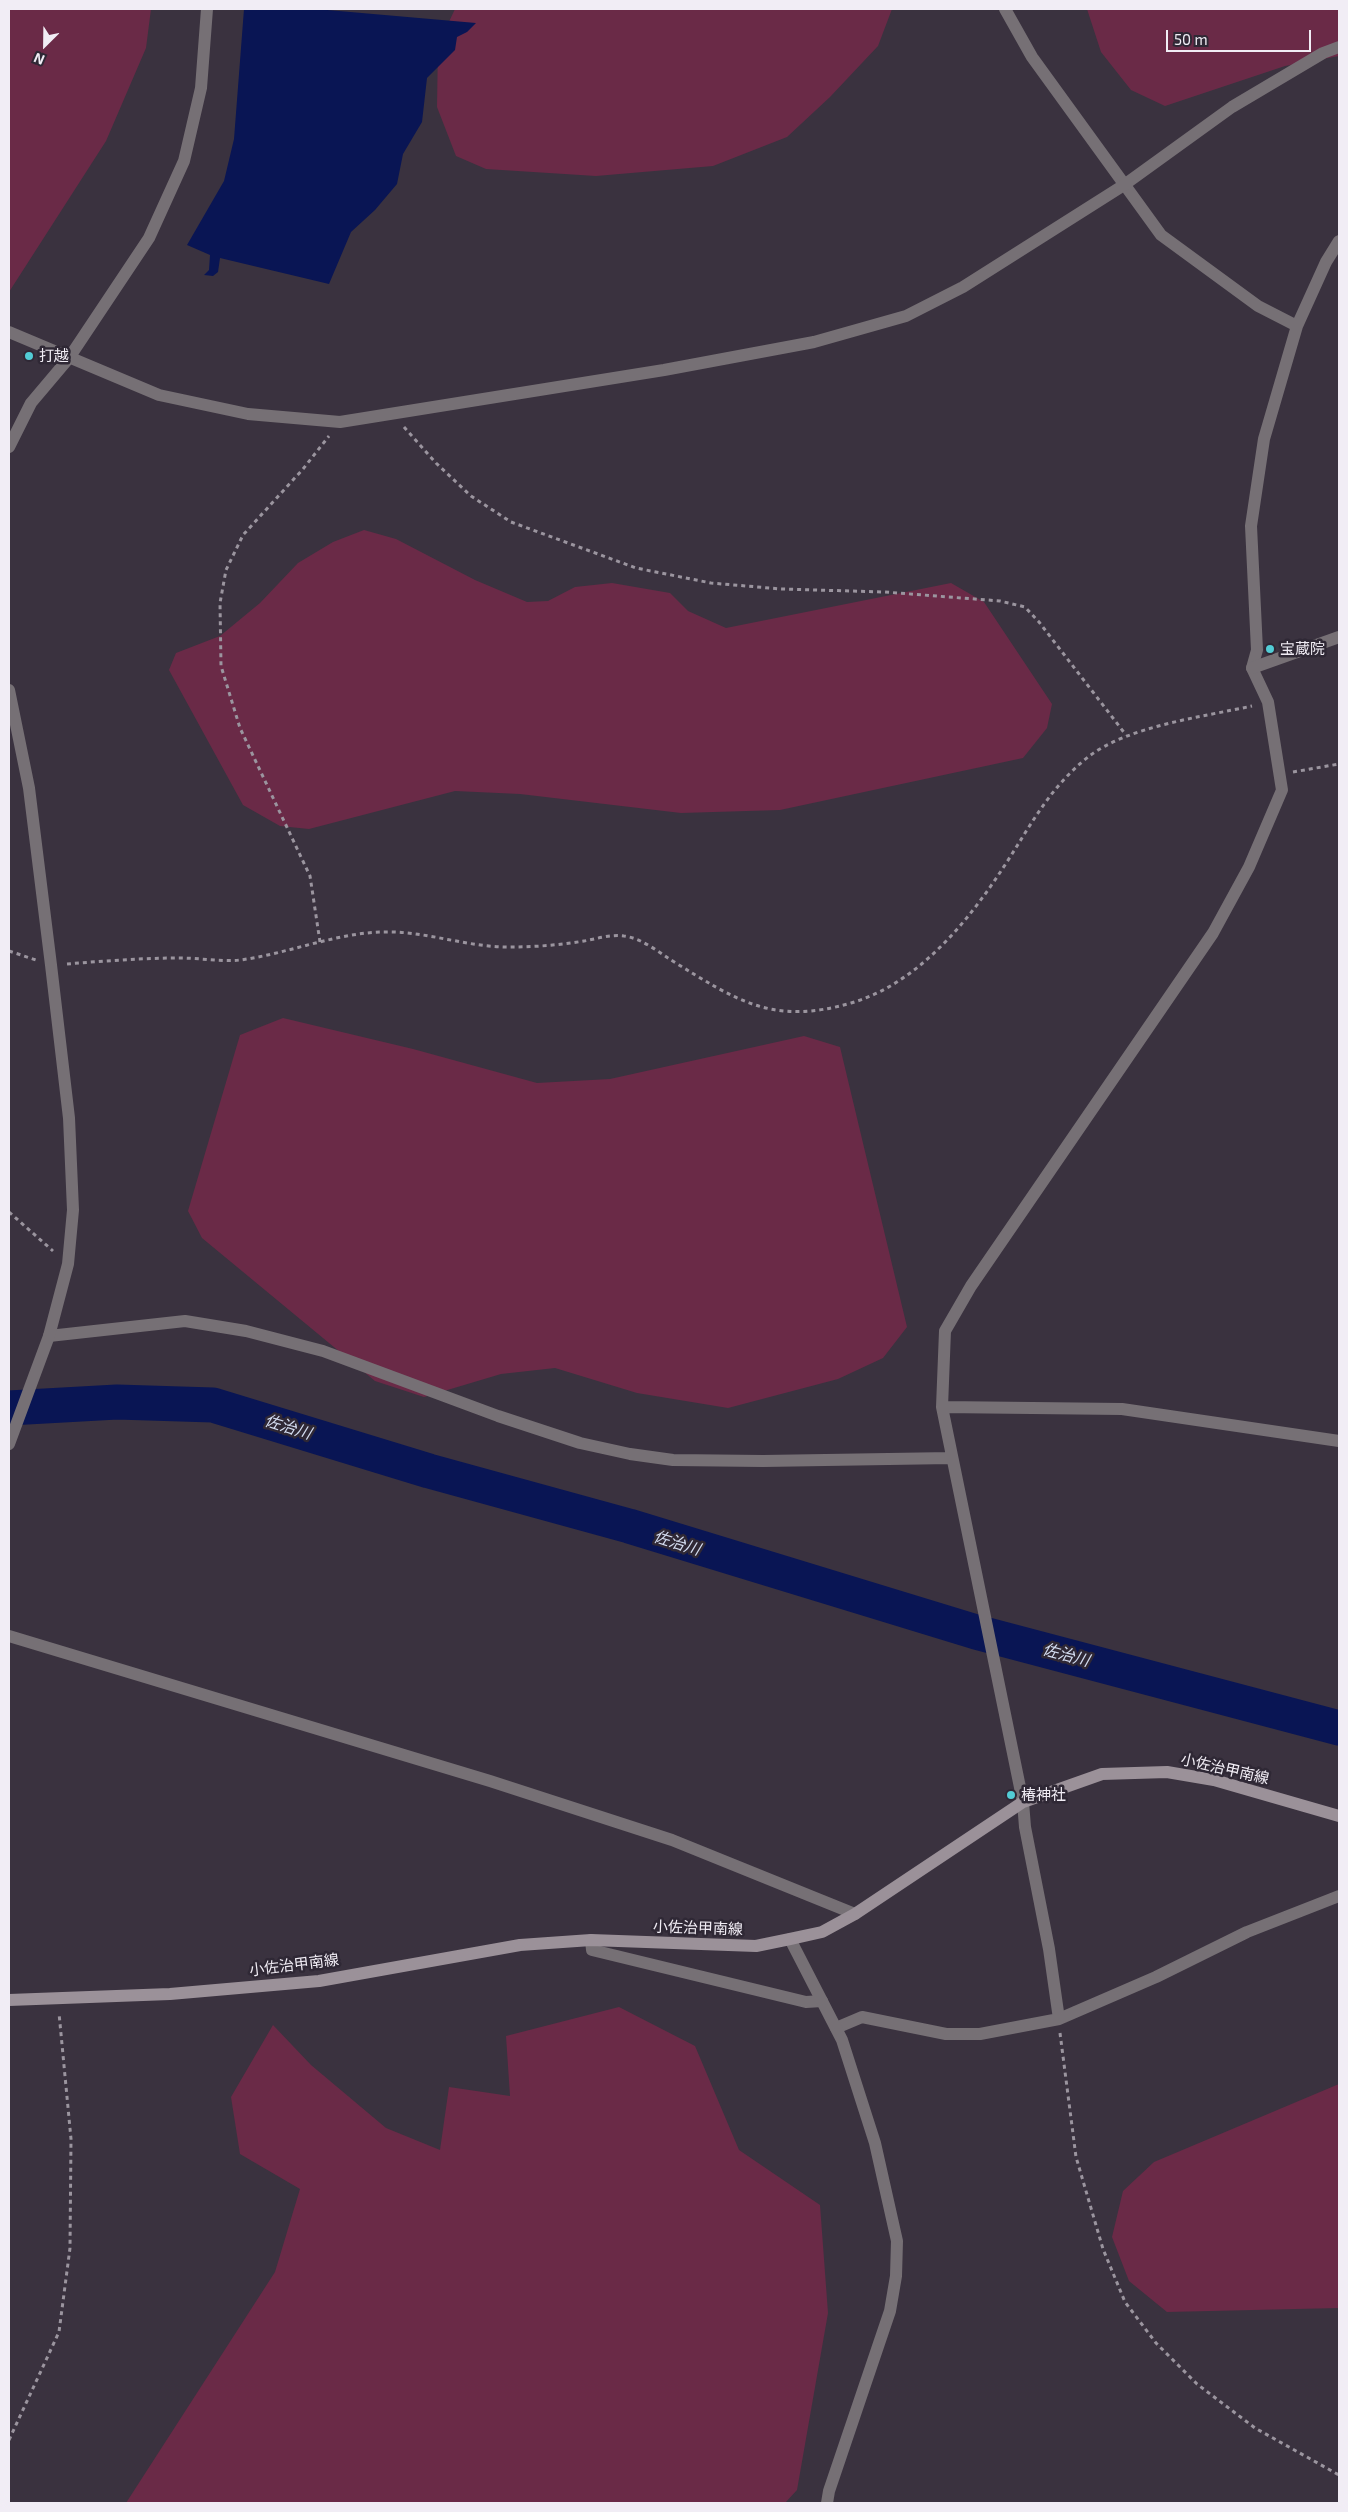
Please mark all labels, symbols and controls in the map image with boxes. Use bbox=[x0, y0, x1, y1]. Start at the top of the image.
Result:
north arrow bbox=[20, 20, 70, 70]
scale bar bbox=[1168, 20, 1313, 52]
text: 50 m bbox=[1174, 30, 1208, 48]
text: N bbox=[31, 49, 47, 69]
place label: 打越 bbox=[39, 347, 69, 365]
marker: 打越 bbox=[23, 350, 35, 362]
place label: 宝蔵院 bbox=[1280, 640, 1325, 658]
marker: 宝蔵院 bbox=[1264, 643, 1276, 655]
water label: 佐治川 bbox=[262, 1411, 314, 1443]
water label: 佐治川 bbox=[651, 1527, 703, 1559]
water label: 佐治川 bbox=[1040, 1640, 1092, 1670]
street label: 小佐治甲南線 bbox=[1179, 1750, 1271, 1788]
place label: 椿神社 bbox=[1021, 1786, 1066, 1804]
marker: 椿神社 bbox=[1005, 1789, 1017, 1801]
street label: 小佐治甲南線 bbox=[653, 1917, 743, 1939]
street label: 小佐治甲南線 bbox=[248, 1951, 340, 1979]

